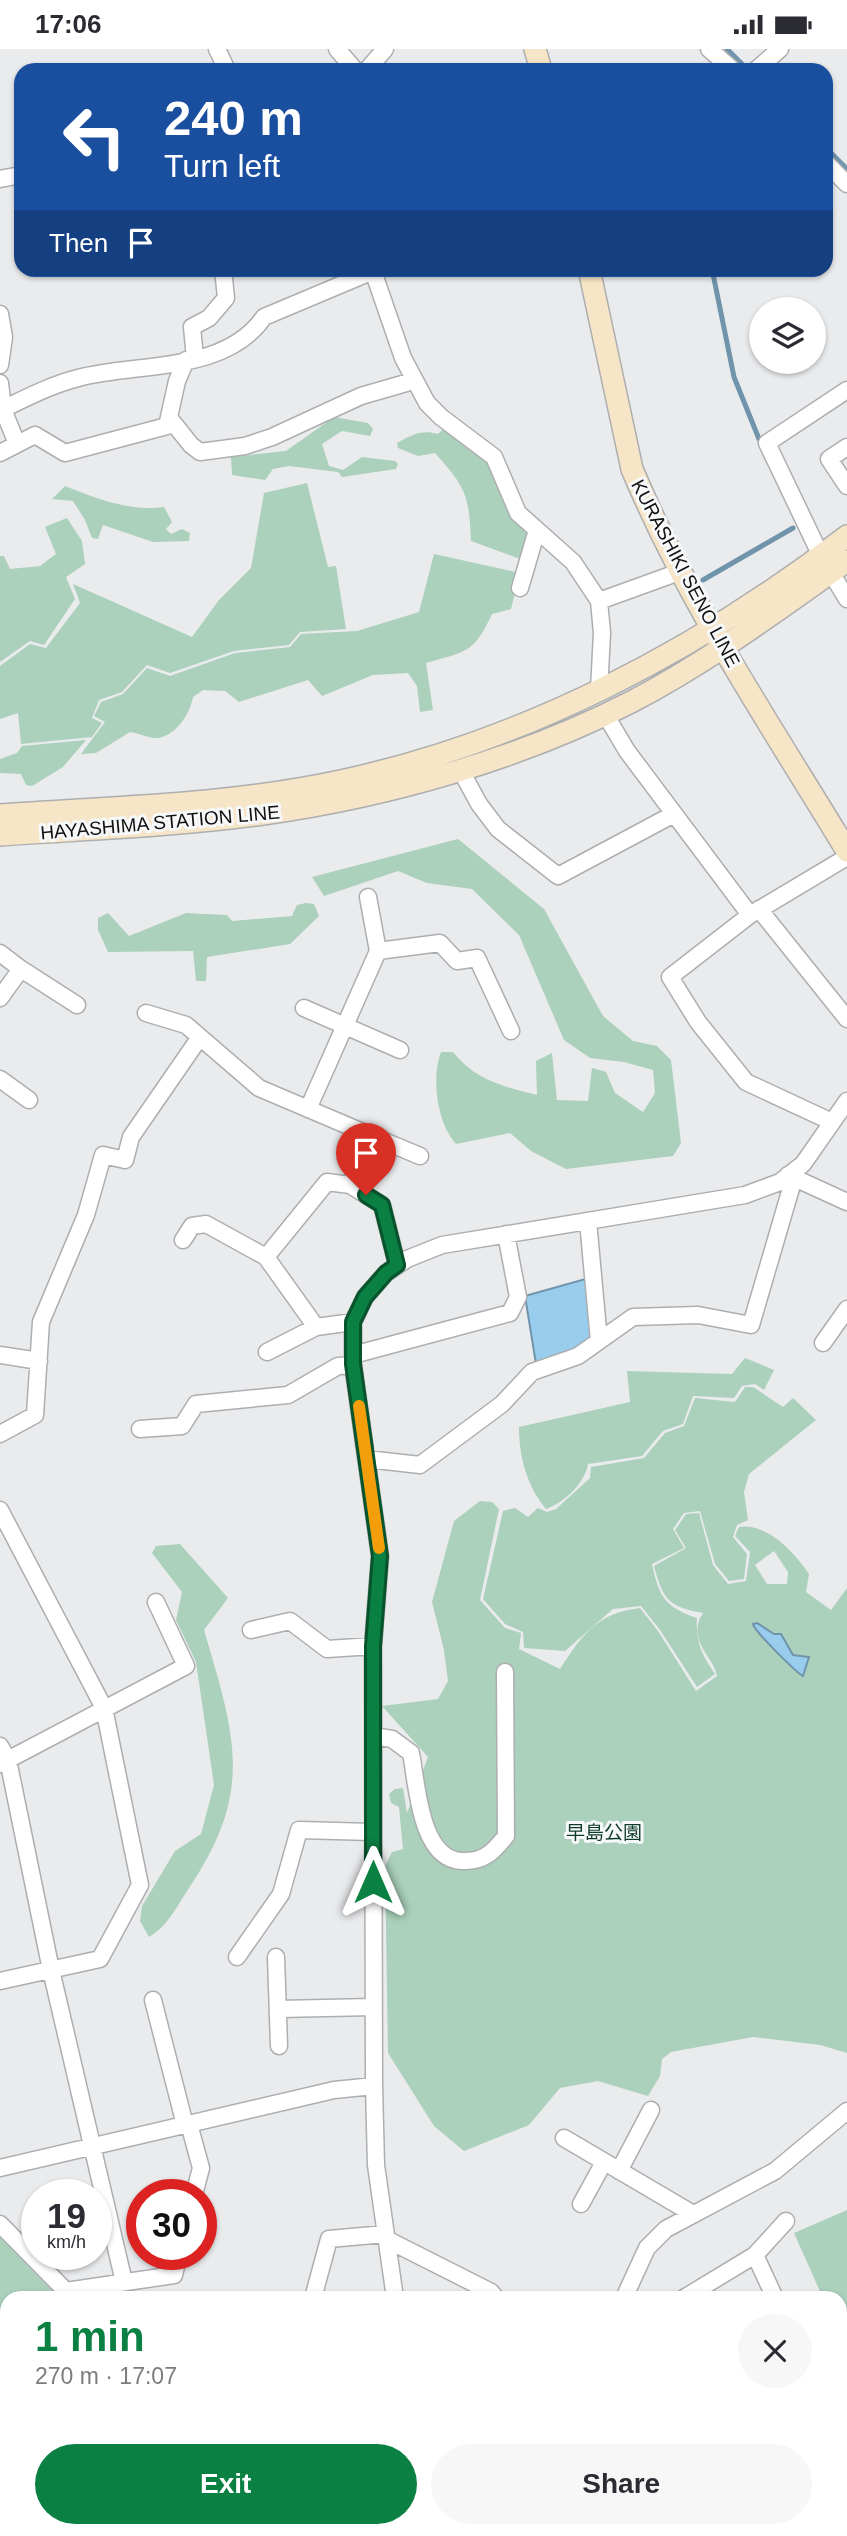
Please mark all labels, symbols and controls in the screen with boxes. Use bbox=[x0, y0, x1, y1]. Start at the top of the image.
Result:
text: 17:06 bbox=[35, 9, 102, 39]
icon: left bbox=[49, 91, 140, 182]
text: 240 m bbox=[164, 91, 303, 145]
text: Turn left bbox=[164, 148, 280, 184]
icon: arrive bbox=[122, 224, 160, 262]
text: Then bbox=[49, 228, 108, 258]
map controls bbox=[749, 297, 826, 374]
button: layers bbox=[749, 297, 826, 374]
street label: KURASHIKI SENO LINE bbox=[627, 476, 744, 670]
street label: HAYASHIMA STATION LINE bbox=[39, 802, 281, 843]
pin bbox=[336, 1123, 396, 1195]
icon: arrive bbox=[347, 1134, 385, 1172]
park label: 早島公園 bbox=[566, 1822, 642, 1843]
position arrow bbox=[336, 1845, 410, 1919]
speed limit sign: 30 bbox=[126, 2179, 217, 2270]
text: 19 bbox=[47, 2196, 86, 2235]
text: km/h bbox=[47, 2232, 86, 2252]
text: 1 min bbox=[35, 2313, 145, 2360]
button: close bbox=[738, 2314, 812, 2388]
text: 270 m · 17:07 bbox=[35, 2363, 177, 2389]
button: Exit bbox=[35, 2444, 417, 2524]
button: Share bbox=[431, 2444, 812, 2524]

